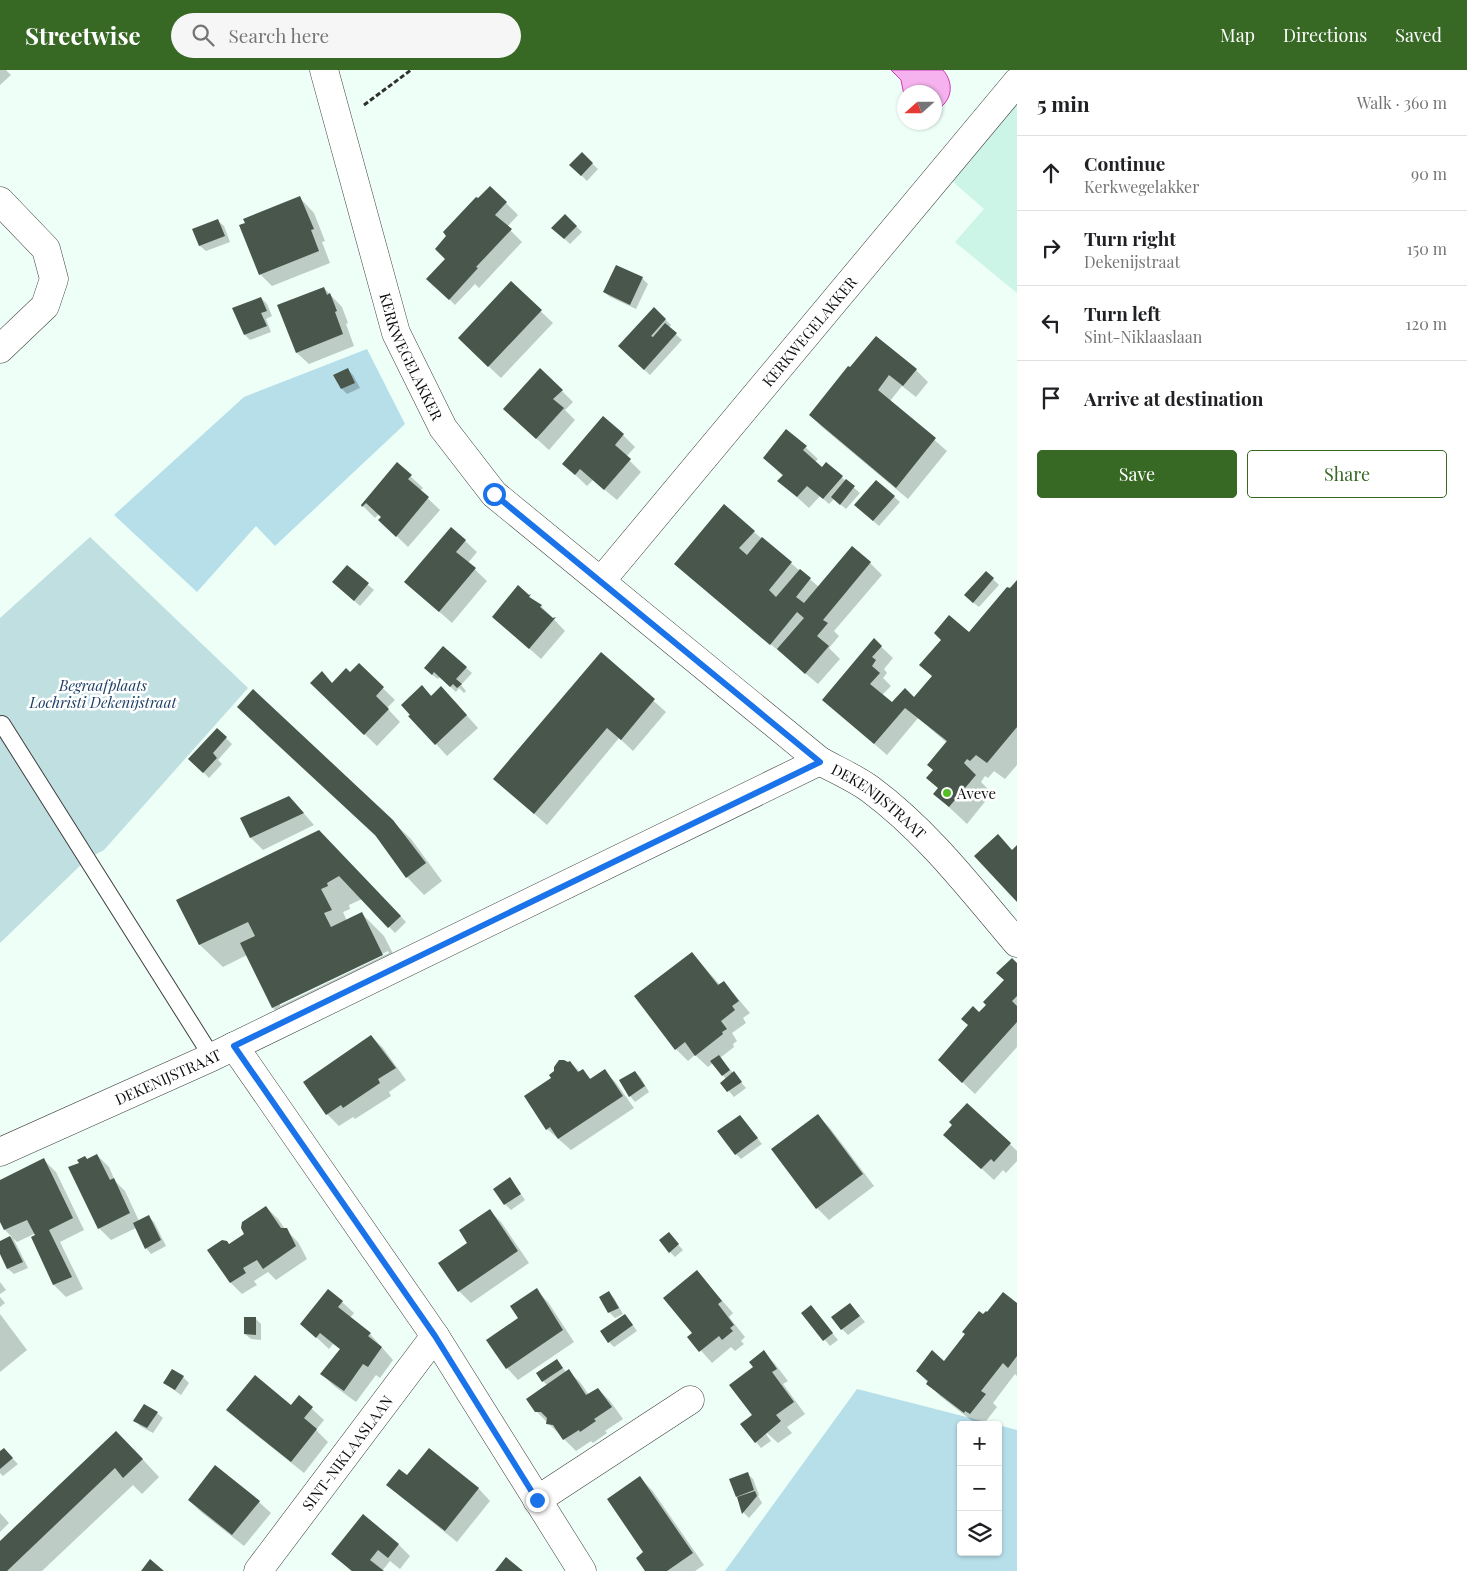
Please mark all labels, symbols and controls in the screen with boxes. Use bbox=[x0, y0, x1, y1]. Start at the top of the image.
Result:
search box bbox=[171, 13, 521, 58]
text: Streetwise bbox=[25, 19, 141, 51]
icon: search bbox=[189, 21, 217, 49]
text: Search here bbox=[229, 22, 329, 48]
text: Map bbox=[1220, 23, 1255, 47]
text: Directions bbox=[1283, 23, 1367, 47]
text: Saved bbox=[1395, 23, 1442, 47]
north arrow bbox=[897, 85, 942, 130]
text: 5 min bbox=[1037, 89, 1090, 117]
text: Walk · 360 m bbox=[1357, 92, 1447, 113]
text: Continue bbox=[1084, 150, 1165, 176]
icon: ahead bbox=[1037, 159, 1065, 187]
text: 90 m bbox=[1411, 163, 1447, 184]
text: Kerkwegelakker bbox=[1084, 176, 1199, 197]
text: Turn right bbox=[1084, 225, 1176, 251]
icon: right bbox=[1037, 234, 1065, 262]
text: 150 m bbox=[1407, 238, 1447, 259]
text: Dekenijstraat bbox=[1084, 251, 1180, 272]
street label: KERKWEGELAKKER bbox=[757, 272, 861, 391]
street label: KERKWEGELAKKER bbox=[375, 290, 448, 424]
text: Turn left bbox=[1084, 300, 1161, 326]
icon: left bbox=[1037, 309, 1065, 337]
text: 120 m bbox=[1406, 313, 1447, 334]
text: Sint-Niklaaslaan bbox=[1084, 326, 1202, 347]
icon: arrive bbox=[1037, 384, 1065, 412]
text: Arrive at destination bbox=[1084, 385, 1264, 411]
button: Save bbox=[1037, 450, 1237, 498]
button: Share bbox=[1247, 450, 1447, 498]
route start bbox=[483, 483, 506, 506]
park label: Begraafplaats Lochristi Dekenijstraat bbox=[28, 675, 177, 712]
street label: DEKENIJSTRAAT bbox=[828, 759, 931, 843]
place label: Aveve bbox=[956, 783, 996, 803]
marker: Aveve bbox=[941, 787, 953, 799]
street label: DEKENIJSTRAAT bbox=[112, 1044, 224, 1109]
street label: SINT-NIKLAASLAAN bbox=[297, 1391, 397, 1514]
map controls bbox=[957, 1421, 1002, 1556]
button: + bbox=[957, 1421, 1002, 1466]
button: − bbox=[957, 1466, 1002, 1511]
route end bbox=[526, 1489, 549, 1512]
button: layers bbox=[957, 1511, 1002, 1556]

